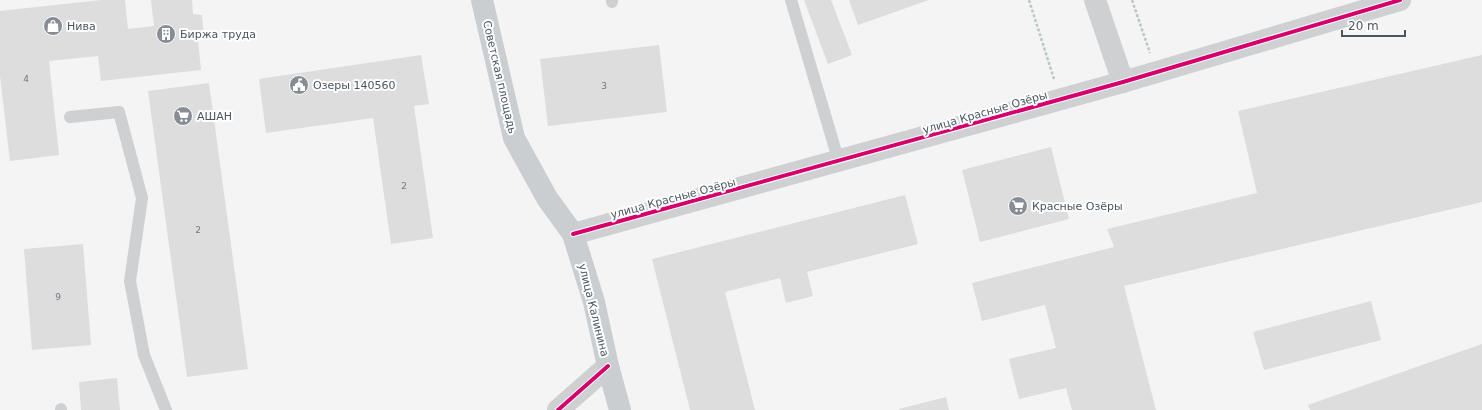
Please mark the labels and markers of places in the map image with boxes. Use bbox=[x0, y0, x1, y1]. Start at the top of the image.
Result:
shop icon: Нива bbox=[42, 15, 64, 37]
place label: Нива bbox=[67, 20, 96, 33]
building icon: Биржа труда bbox=[155, 23, 177, 45]
place label: Биржа труда bbox=[180, 28, 256, 41]
public building icon: Озеры 140560 bbox=[288, 74, 310, 96]
place label: Озеры 140560 bbox=[313, 79, 395, 92]
supermarket icon: АШАН bbox=[172, 105, 194, 127]
place label: АШАН bbox=[197, 110, 232, 123]
supermarket icon: Красные Озёры bbox=[1007, 195, 1029, 217]
place label: Красные Озёры bbox=[1032, 200, 1123, 213]

